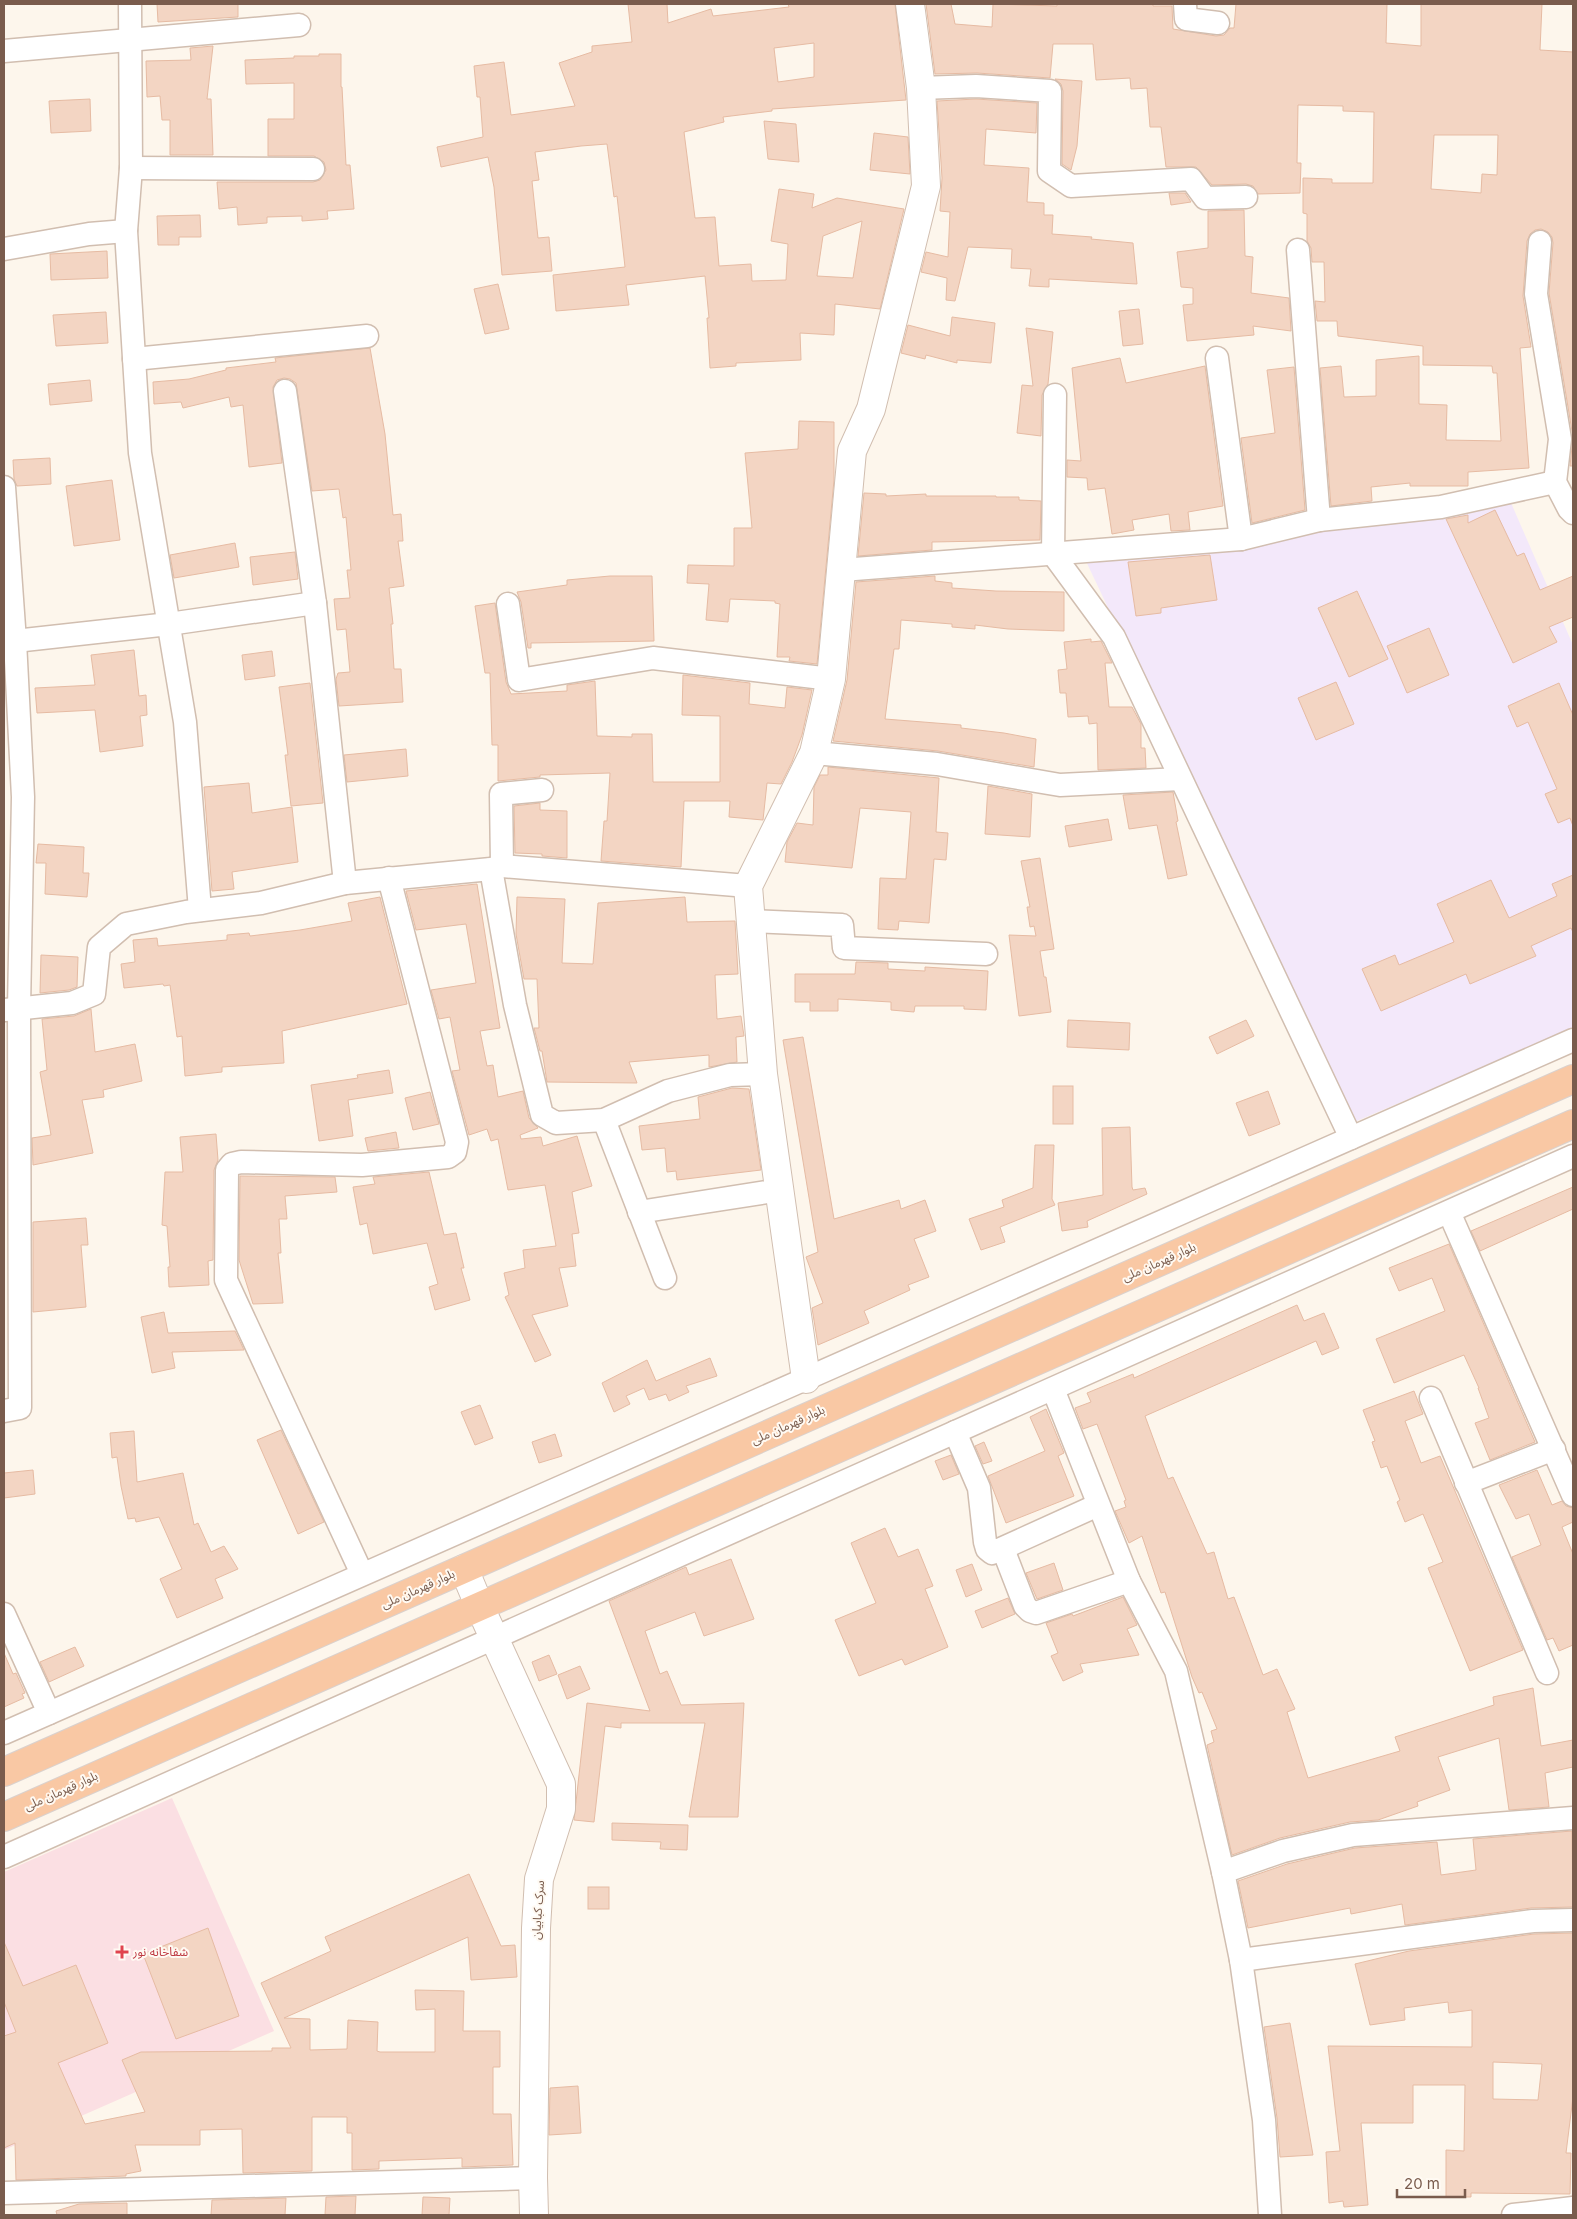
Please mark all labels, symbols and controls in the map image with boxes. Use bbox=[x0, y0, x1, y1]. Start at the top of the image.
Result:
street label: بلوار قهرمان ملی bbox=[1120, 1239, 1198, 1284]
street label: بلوار قهرمان ملی bbox=[749, 1402, 827, 1447]
street label: بلوار قهرمان ملی bbox=[379, 1566, 457, 1611]
street label: بلوار قهرمان ملی bbox=[22, 1768, 100, 1813]
street label: سرک کبابیان bbox=[528, 1880, 547, 1940]
place label: شفاخانه نور bbox=[132, 1944, 188, 1959]
marker: شفاخانه نور bbox=[115, 1945, 129, 1959]
scale bar bbox=[1397, 2166, 1464, 2198]
text: 20 m bbox=[1404, 2174, 1440, 2193]

